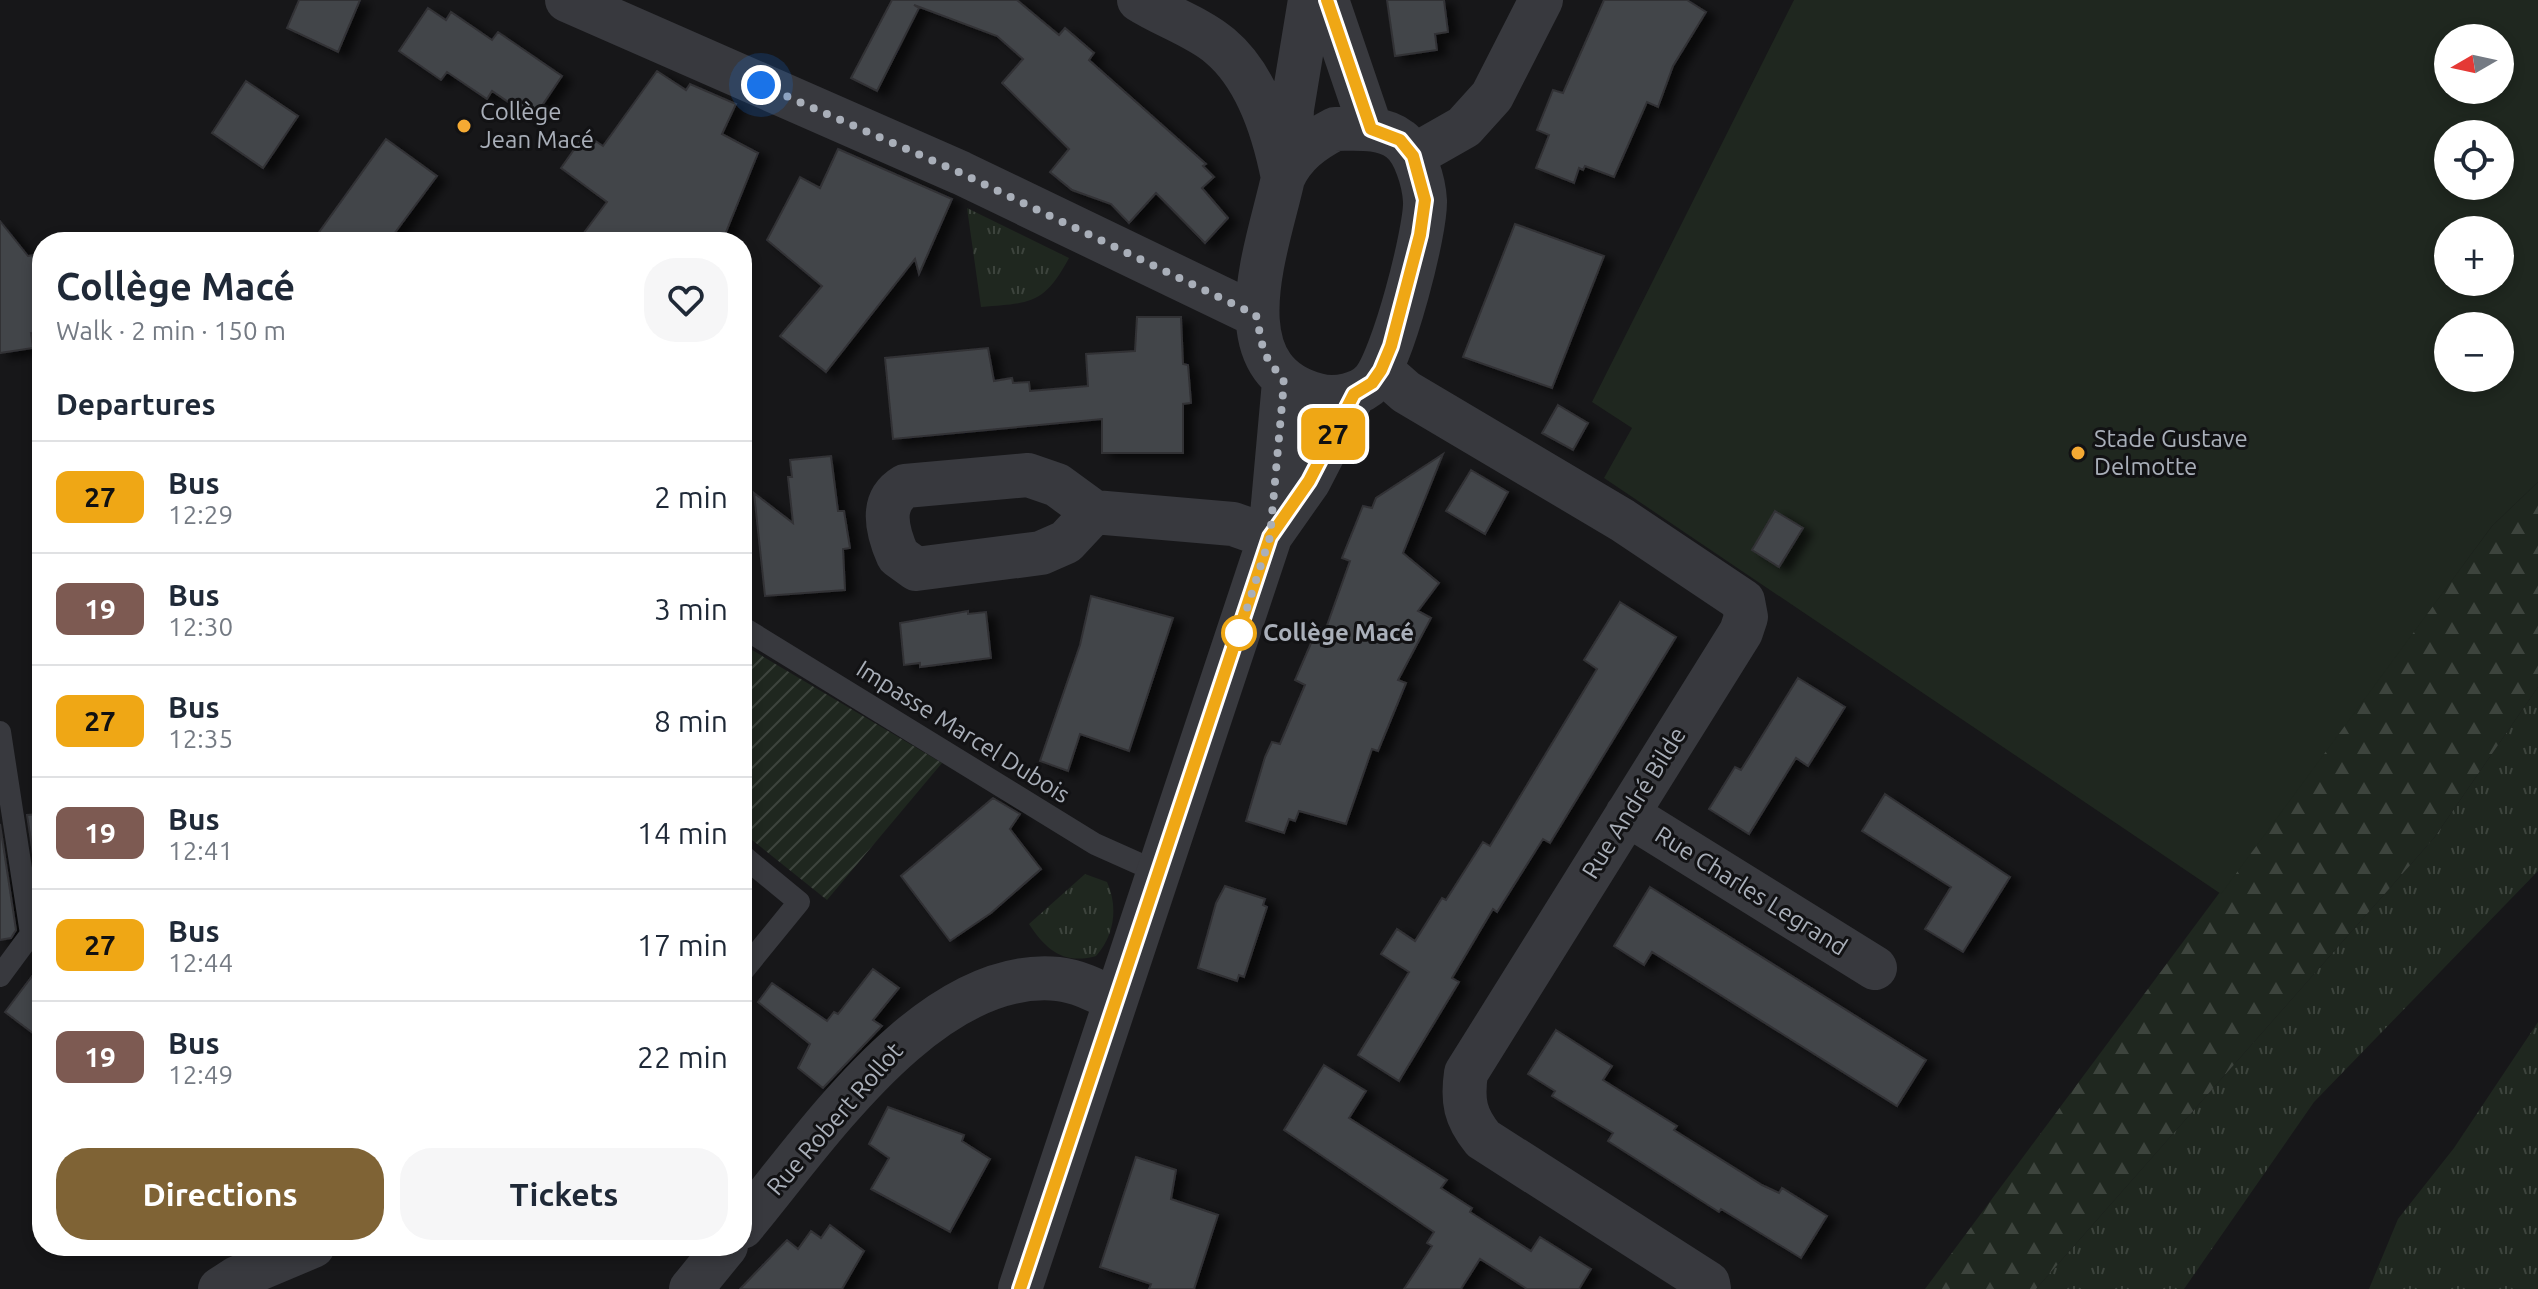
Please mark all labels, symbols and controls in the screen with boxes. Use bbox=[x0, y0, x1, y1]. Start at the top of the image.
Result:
north arrow bbox=[2434, 24, 2514, 104]
map controls bbox=[2434, 24, 2514, 392]
your location bbox=[741, 65, 781, 105]
place label: Collège Jean Macé bbox=[480, 98, 594, 153]
marker: Collège Jean Macé bbox=[455, 117, 473, 135]
button: locate bbox=[2434, 120, 2514, 200]
button: + bbox=[2434, 216, 2514, 296]
button: heart bbox=[644, 258, 728, 342]
text: Collège Macé bbox=[56, 265, 295, 307]
button: − bbox=[2434, 312, 2514, 392]
text: Walk · 2 min · 150 m bbox=[56, 316, 286, 345]
text: Departures bbox=[56, 387, 216, 421]
line badge: 27 bbox=[1297, 408, 1369, 460]
text: 27 bbox=[1317, 418, 1349, 449]
place label: Stade Gustave Delmotte bbox=[2094, 425, 2248, 480]
marker: Stade Gustave Delmotte bbox=[2069, 444, 2087, 462]
text: Bus bbox=[168, 466, 220, 500]
text: 2 min bbox=[654, 480, 728, 514]
text: 27 bbox=[84, 481, 116, 512]
text: 12:29 bbox=[168, 500, 233, 529]
text: Bus bbox=[168, 578, 220, 612]
text: 3 min bbox=[654, 592, 728, 626]
text: 19 bbox=[84, 593, 116, 624]
text: 12:30 bbox=[168, 612, 233, 641]
marker: Collège Macé bbox=[1222, 616, 1256, 650]
place label: Collège Macé bbox=[1263, 619, 1414, 646]
street label: Impasse Marcel Dubois bbox=[852, 655, 1075, 808]
text: Bus bbox=[168, 690, 220, 724]
text: 8 min bbox=[654, 704, 728, 738]
text: 27 bbox=[84, 705, 116, 736]
street label: Rue André Bilde bbox=[1576, 722, 1691, 883]
text: 12:35 bbox=[168, 724, 233, 753]
text: Bus bbox=[168, 802, 220, 836]
text: 14 min bbox=[637, 816, 728, 850]
text: 19 bbox=[84, 817, 116, 848]
street label: Rue Charles Legrand bbox=[1650, 821, 1852, 961]
text: 12:41 bbox=[168, 836, 233, 865]
text: Bus bbox=[168, 914, 220, 948]
text: 17 min bbox=[637, 928, 728, 962]
text: 27 bbox=[84, 929, 116, 960]
text: 12:44 bbox=[168, 948, 233, 977]
text: Bus bbox=[168, 1026, 220, 1060]
street label: Rue Robert Rollot bbox=[761, 1037, 908, 1200]
text: 22 min bbox=[637, 1040, 728, 1074]
text: 19 bbox=[84, 1041, 116, 1072]
text: 12:49 bbox=[168, 1060, 233, 1089]
button: Directions bbox=[56, 1148, 384, 1240]
button: Tickets bbox=[400, 1148, 728, 1240]

